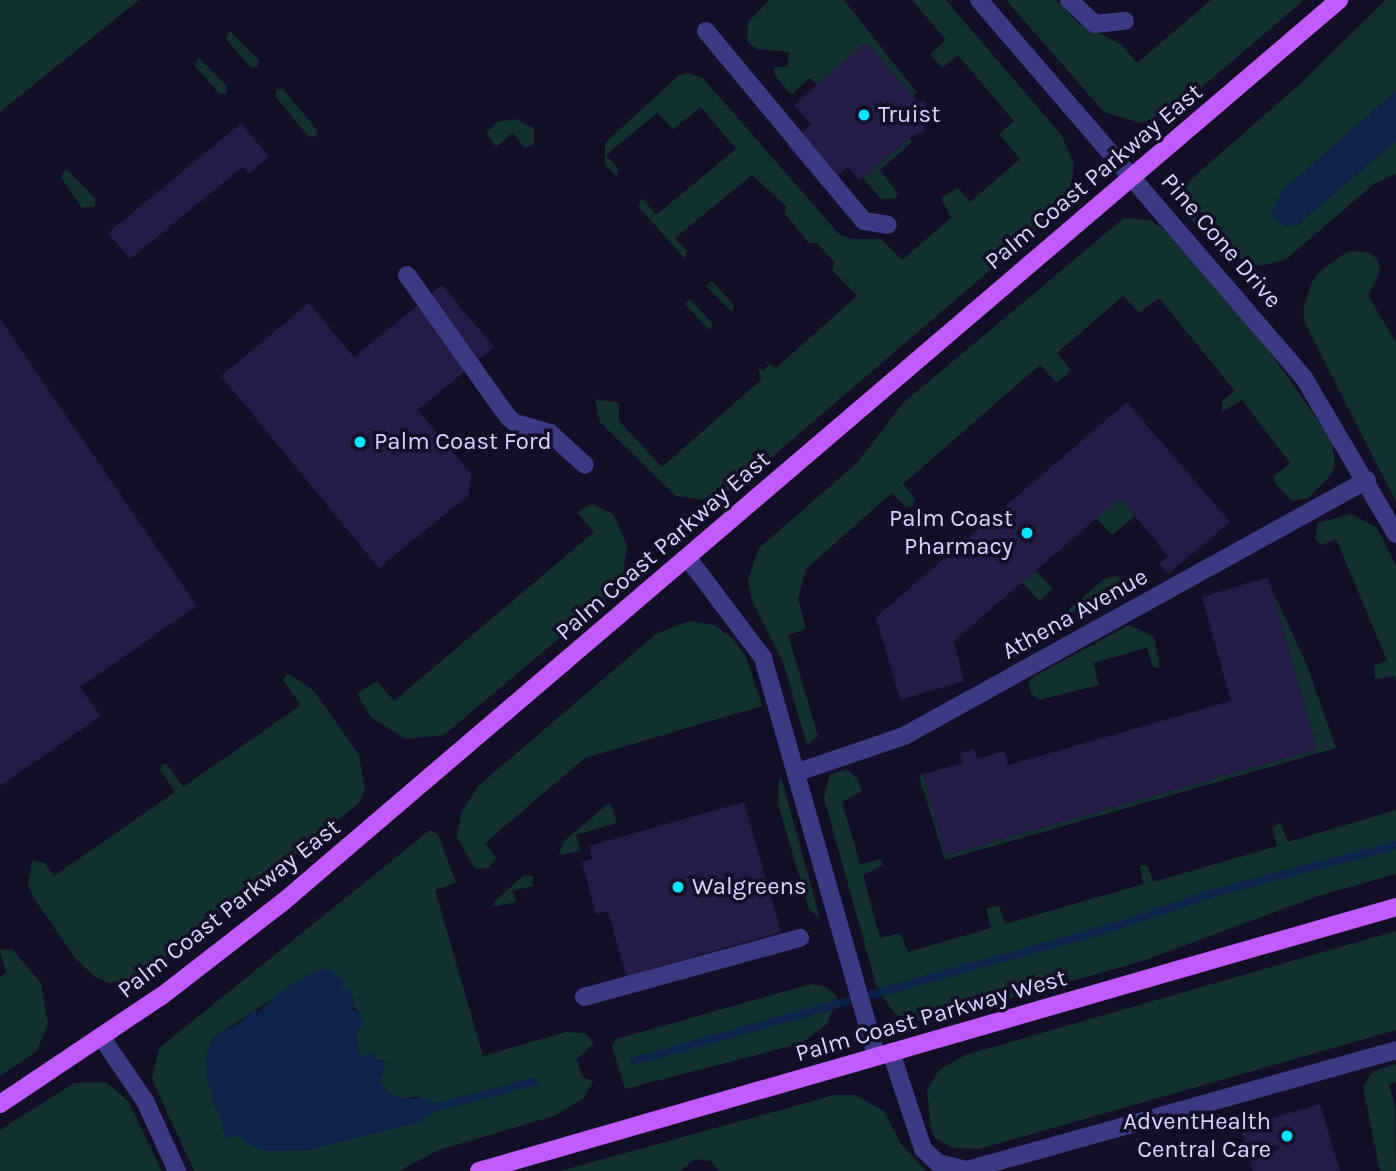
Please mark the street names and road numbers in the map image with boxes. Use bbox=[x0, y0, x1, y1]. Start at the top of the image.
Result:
street label: Palm Coast Parkway East bbox=[980, 78, 1208, 276]
street label: Pine Cone Drive bbox=[1155, 168, 1287, 314]
street label: Palm Coast Parkway East bbox=[550, 445, 776, 647]
street label: Athena Avenue bbox=[997, 562, 1153, 666]
street label: Palm Coast Parkway East bbox=[112, 813, 346, 1005]
street label: Palm Coast Parkway West bbox=[792, 963, 1070, 1069]

